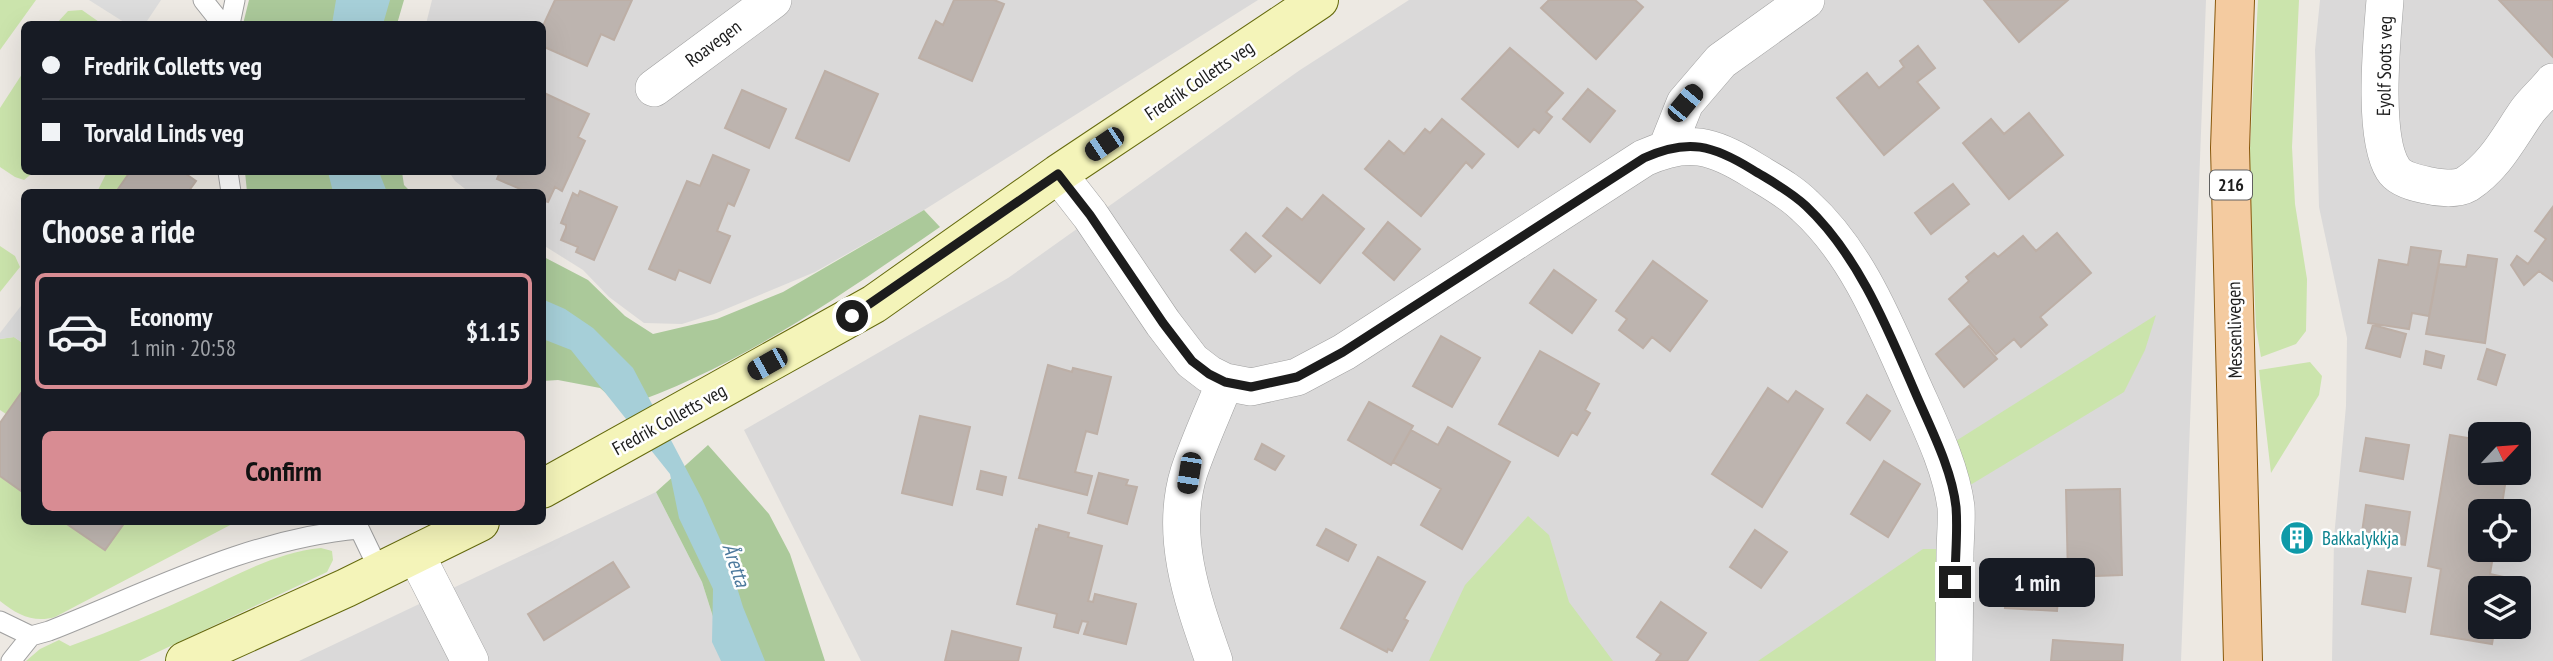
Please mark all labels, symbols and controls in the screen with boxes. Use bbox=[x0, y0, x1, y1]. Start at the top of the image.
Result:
street label: Roavegen bbox=[680, 14, 746, 72]
street label: Eyolf Soots veg bbox=[2371, 16, 2397, 116]
street label: Fredrik Colletts veg bbox=[1140, 35, 1258, 125]
text: Fredrik Colletts veg bbox=[84, 49, 262, 82]
car bbox=[1664, 80, 1707, 126]
text: Torvald Linds veg bbox=[84, 116, 244, 149]
car bbox=[1081, 124, 1128, 164]
road number: 216 bbox=[2210, 170, 2252, 200]
text: Choose a ride bbox=[42, 210, 195, 252]
street label: Messenlivegen bbox=[2221, 281, 2247, 379]
icon: car bbox=[46, 300, 109, 363]
text: Economy bbox=[130, 300, 212, 333]
route start bbox=[836, 300, 868, 332]
text: $1.15 bbox=[466, 315, 521, 348]
text: 1 min · 20:58 bbox=[130, 333, 236, 362]
car bbox=[744, 345, 791, 383]
street label: Fredrik Colletts veg bbox=[608, 378, 730, 460]
north arrow bbox=[2468, 422, 2530, 485]
map controls bbox=[2468, 422, 2531, 639]
button: Confirm bbox=[42, 431, 525, 511]
car bbox=[1176, 451, 1203, 495]
button: locate bbox=[2468, 499, 2531, 562]
building icon: Bakkalykkja bbox=[2278, 519, 2316, 557]
place label: Bakkalykkja bbox=[2322, 526, 2399, 550]
water label: Åretta bbox=[716, 539, 757, 592]
callout: 1 min bbox=[1980, 558, 2095, 606]
route end bbox=[1939, 566, 1971, 598]
text: 1 min bbox=[2014, 568, 2060, 597]
button: layers bbox=[2468, 576, 2531, 639]

